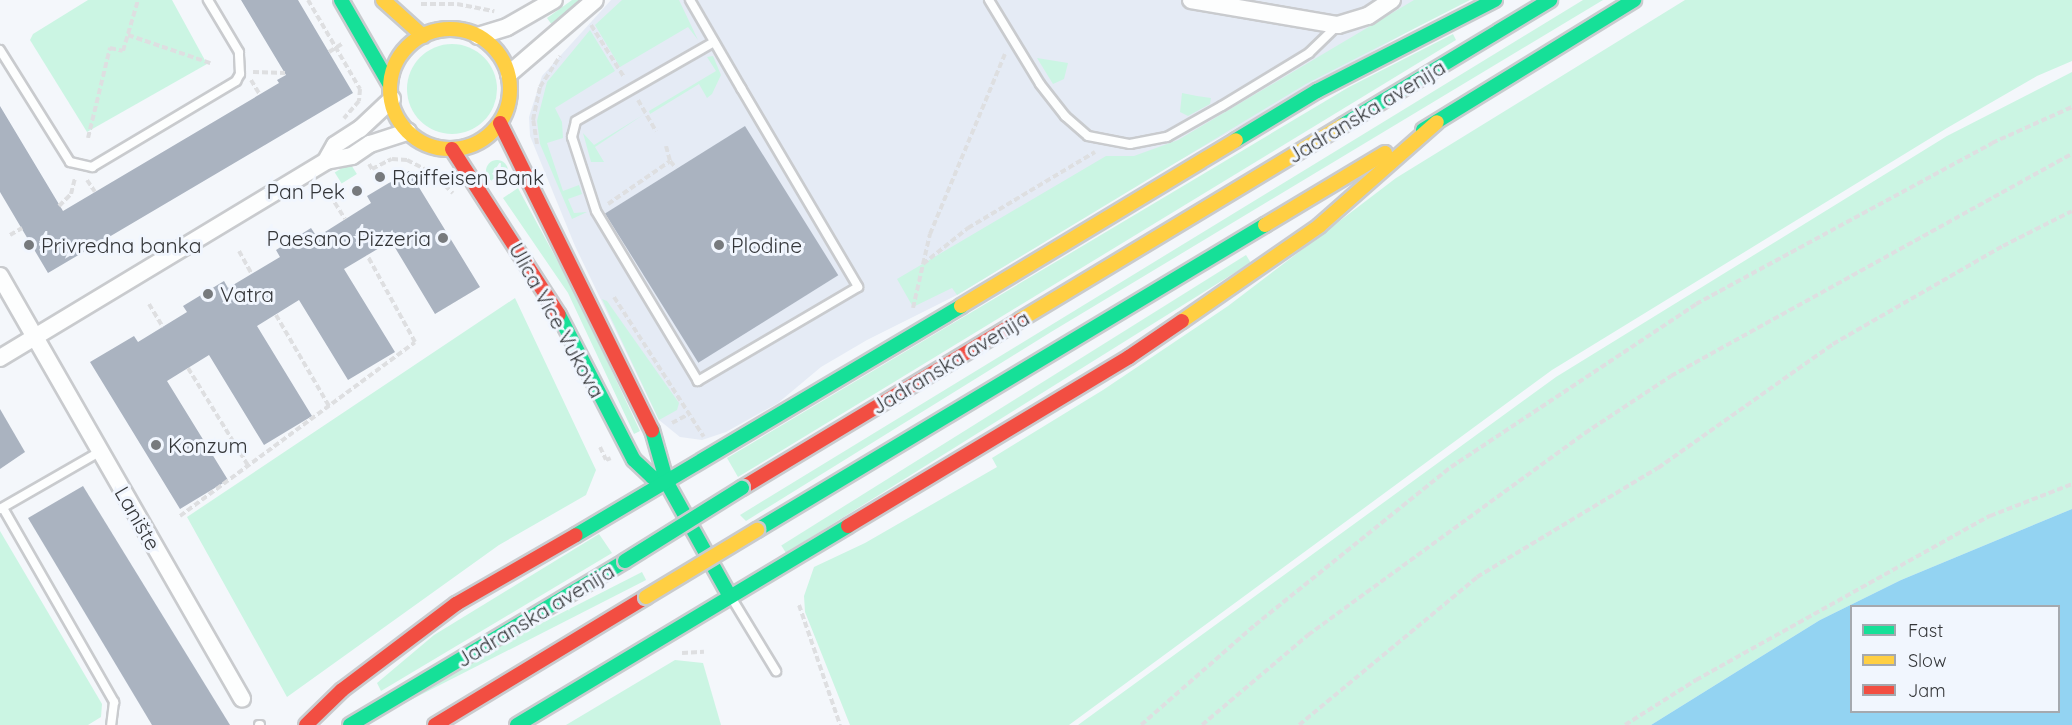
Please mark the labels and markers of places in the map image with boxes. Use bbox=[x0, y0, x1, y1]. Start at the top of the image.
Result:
place label: Raiffeisen Bank bbox=[392, 164, 544, 190]
marker: Raiffeisen Bank bbox=[373, 170, 387, 184]
place label: Pan Pek bbox=[267, 178, 345, 204]
marker: Pan Pek bbox=[350, 184, 364, 198]
place label: Paesano Pizzeria bbox=[267, 225, 431, 251]
marker: Paesano Pizzeria bbox=[436, 231, 450, 245]
place label: Privredna banka bbox=[41, 232, 201, 258]
place label: Plodine bbox=[731, 232, 802, 258]
marker: Privredna banka bbox=[22, 238, 36, 252]
marker: Plodine bbox=[712, 238, 726, 252]
place label: Vatra bbox=[220, 281, 274, 307]
marker: Vatra bbox=[201, 287, 215, 301]
place label: Konzum bbox=[168, 432, 248, 458]
marker: Konzum bbox=[149, 438, 163, 452]

